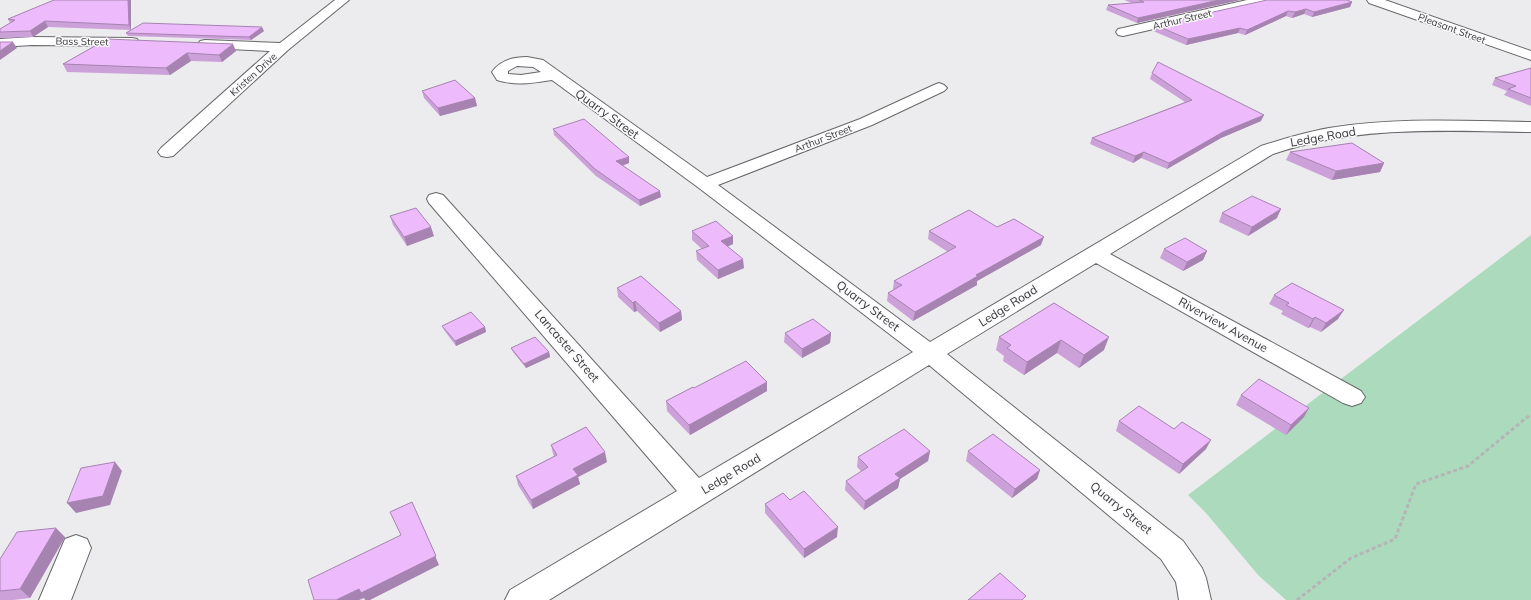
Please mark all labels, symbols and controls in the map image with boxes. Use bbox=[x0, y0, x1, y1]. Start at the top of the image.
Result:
street label: Arthur Street bbox=[1151, 6, 1213, 33]
street label: Pleasant Street bbox=[1416, 10, 1488, 47]
street label: Bass Street bbox=[55, 35, 109, 48]
street label: Kristen Drive bbox=[227, 50, 280, 99]
street label: Quarry Street bbox=[572, 85, 642, 142]
street label: Arthur Street bbox=[793, 121, 854, 155]
street label: Ledge Road bbox=[1289, 123, 1357, 150]
street label: Quarry Street bbox=[834, 277, 903, 334]
street label: Ledge Road bbox=[976, 282, 1040, 330]
street label: Riverview Avenue bbox=[1176, 294, 1270, 355]
street label: Lancaster Street bbox=[532, 306, 603, 385]
street label: Ledge Road bbox=[698, 450, 763, 497]
street label: Quarry Street bbox=[1087, 478, 1155, 537]

